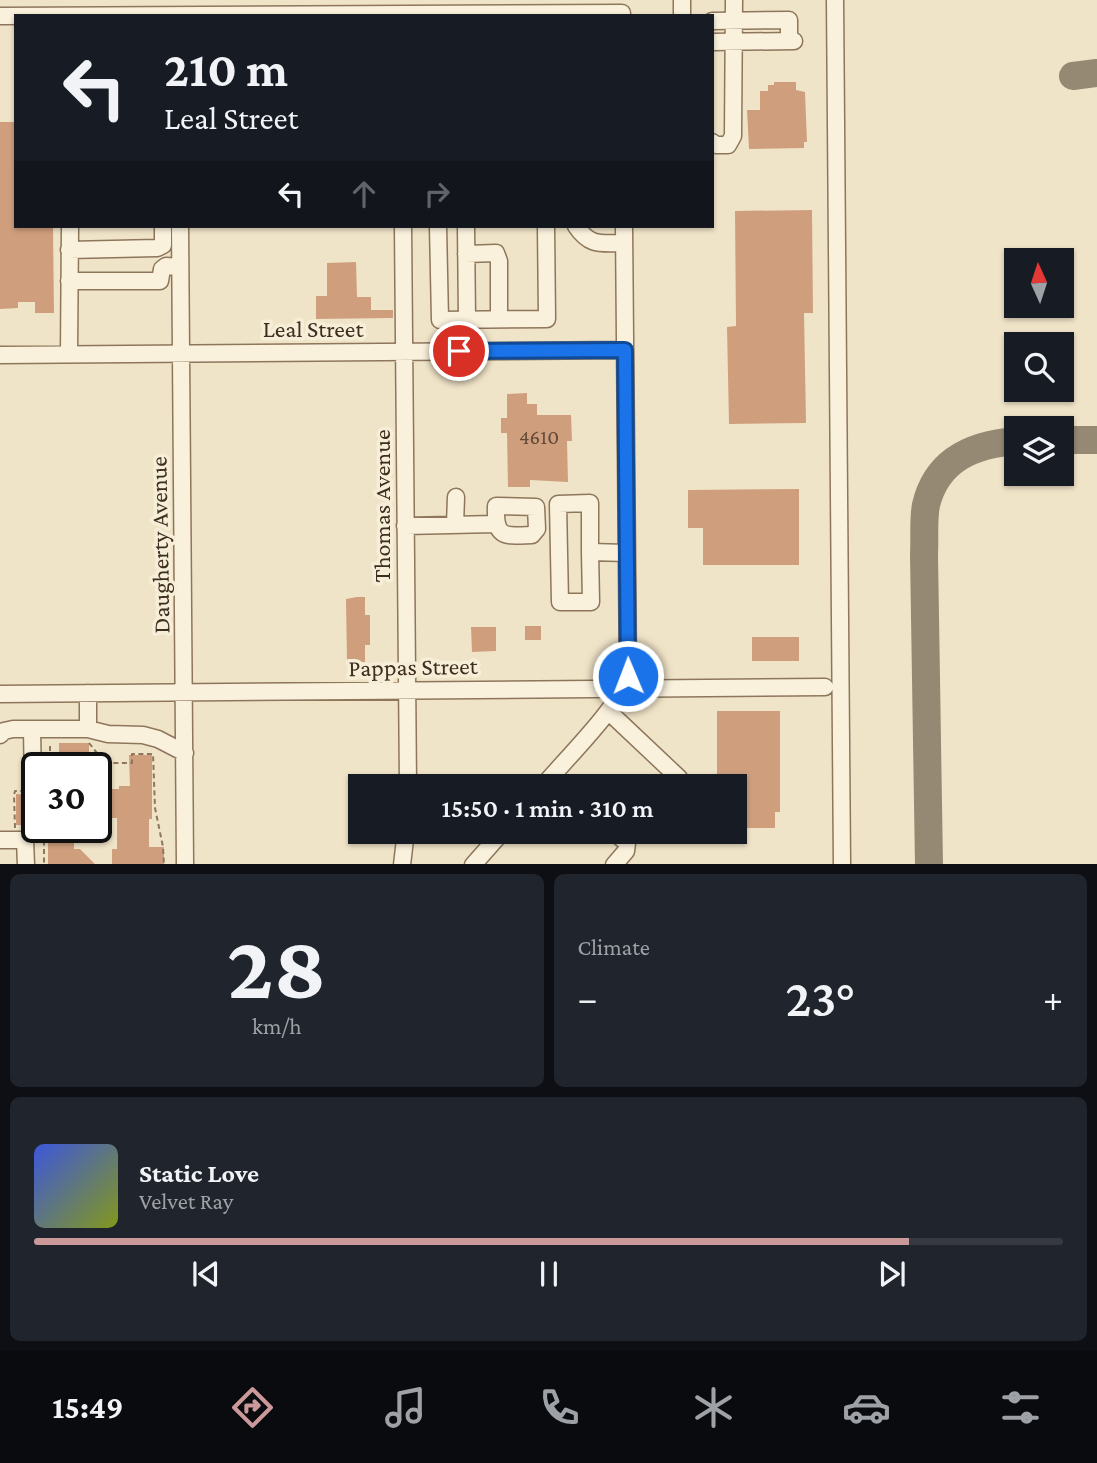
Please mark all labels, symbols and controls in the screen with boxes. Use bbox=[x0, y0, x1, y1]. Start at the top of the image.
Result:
icon: left bbox=[49, 42, 140, 133]
text: 210 m bbox=[164, 42, 288, 97]
text: Leal Street bbox=[164, 100, 298, 136]
icon: left bbox=[272, 175, 310, 213]
icon: ahead bbox=[345, 175, 383, 213]
icon: right bbox=[418, 175, 456, 213]
north arrow bbox=[1004, 248, 1074, 318]
map controls bbox=[1004, 248, 1074, 486]
street label: Leal Street bbox=[263, 315, 364, 342]
pin bbox=[429, 321, 489, 381]
icon: arrive bbox=[440, 332, 478, 370]
button: search bbox=[1004, 332, 1074, 402]
button: layers bbox=[1004, 416, 1074, 486]
house number: 4610 bbox=[519, 425, 559, 449]
street label: Thomas Avenue bbox=[368, 430, 395, 582]
street label: Daugherty Avenue bbox=[144, 456, 175, 634]
position arrow bbox=[591, 639, 665, 713]
street label: Pappas Street bbox=[348, 652, 479, 681]
speed limit sign: 30 bbox=[21, 752, 112, 843]
text: 15:50 · 1 min · 310 m bbox=[442, 794, 654, 823]
text: 28 bbox=[227, 916, 326, 1018]
text: Climate bbox=[578, 934, 650, 960]
text: 23° bbox=[785, 969, 855, 1027]
text: − bbox=[578, 977, 598, 1019]
text: + bbox=[1043, 977, 1063, 1019]
text: km/h bbox=[252, 1013, 302, 1039]
text: Static Love bbox=[139, 1159, 259, 1188]
text: Velvet Ray bbox=[139, 1188, 233, 1214]
icon: previous bbox=[187, 1255, 225, 1293]
icon: pause bbox=[530, 1255, 568, 1293]
icon: next bbox=[873, 1255, 911, 1293]
icon: directions bbox=[228, 1383, 277, 1432]
icon: music bbox=[381, 1383, 430, 1432]
icon: phone bbox=[535, 1383, 584, 1432]
icon: climate bbox=[689, 1383, 738, 1432]
icon: car bbox=[842, 1383, 891, 1432]
icon: filters bbox=[996, 1383, 1045, 1432]
text: 15:49 bbox=[52, 1389, 123, 1425]

